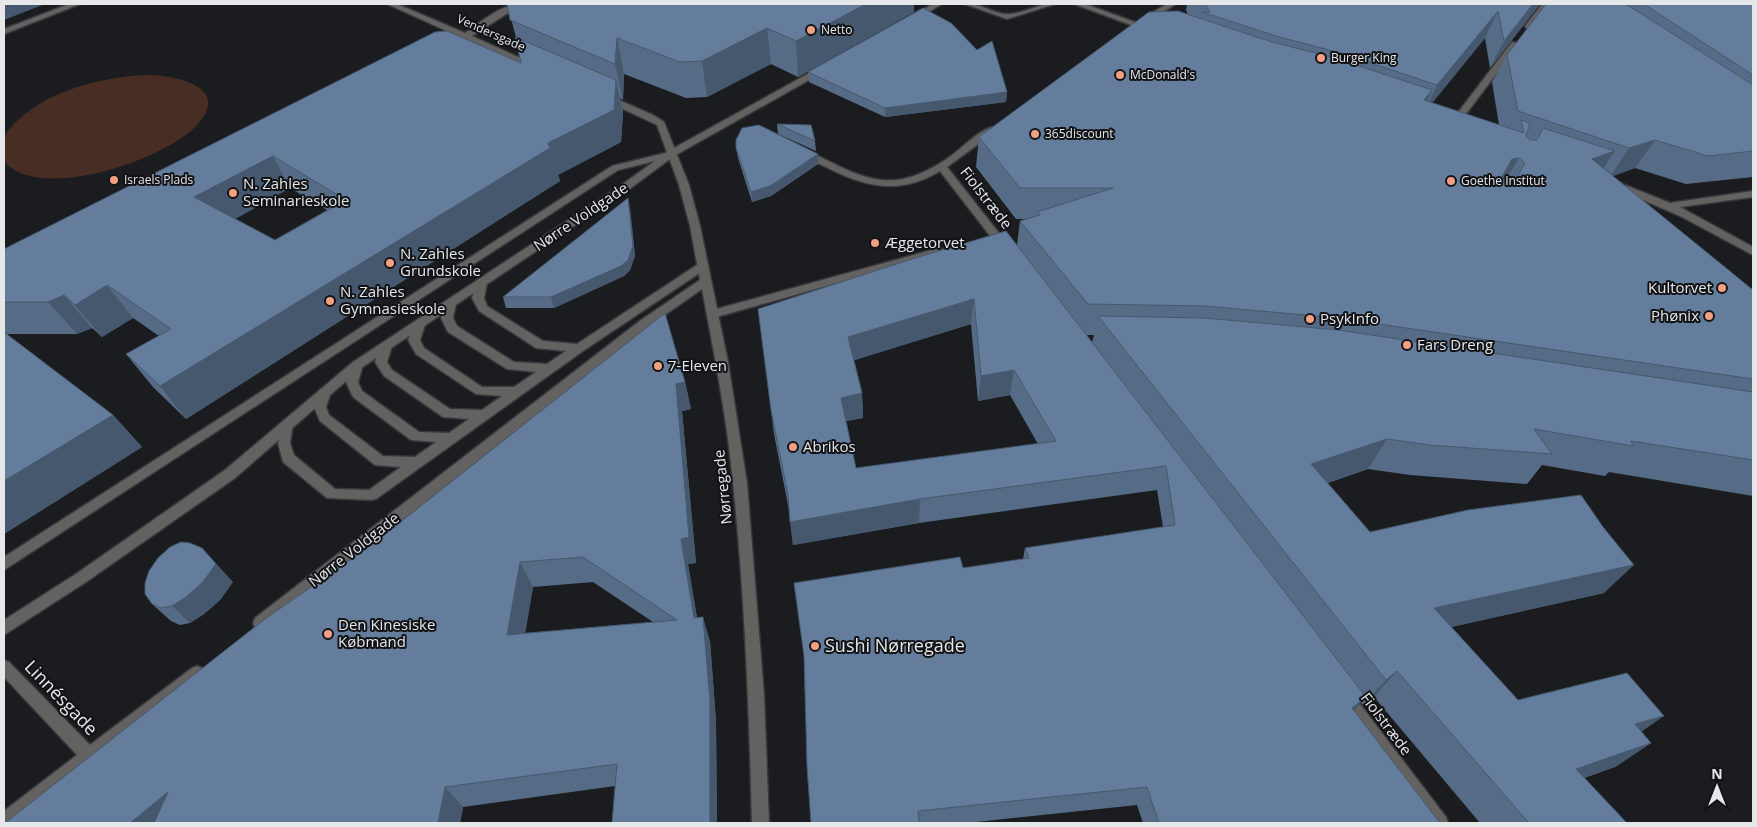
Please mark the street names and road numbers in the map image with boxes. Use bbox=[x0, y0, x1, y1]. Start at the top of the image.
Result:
street label: Vendersgade bbox=[454, 10, 528, 55]
street label: Fiolstræde bbox=[956, 162, 1017, 233]
street label: Nørre Voldgade bbox=[529, 177, 632, 255]
street label: Nørregade bbox=[708, 449, 736, 525]
street label: Nørre Voldgade bbox=[304, 507, 403, 591]
street label: Linnésgade bbox=[20, 655, 104, 740]
street label: Fiolstræde bbox=[1357, 688, 1417, 759]

